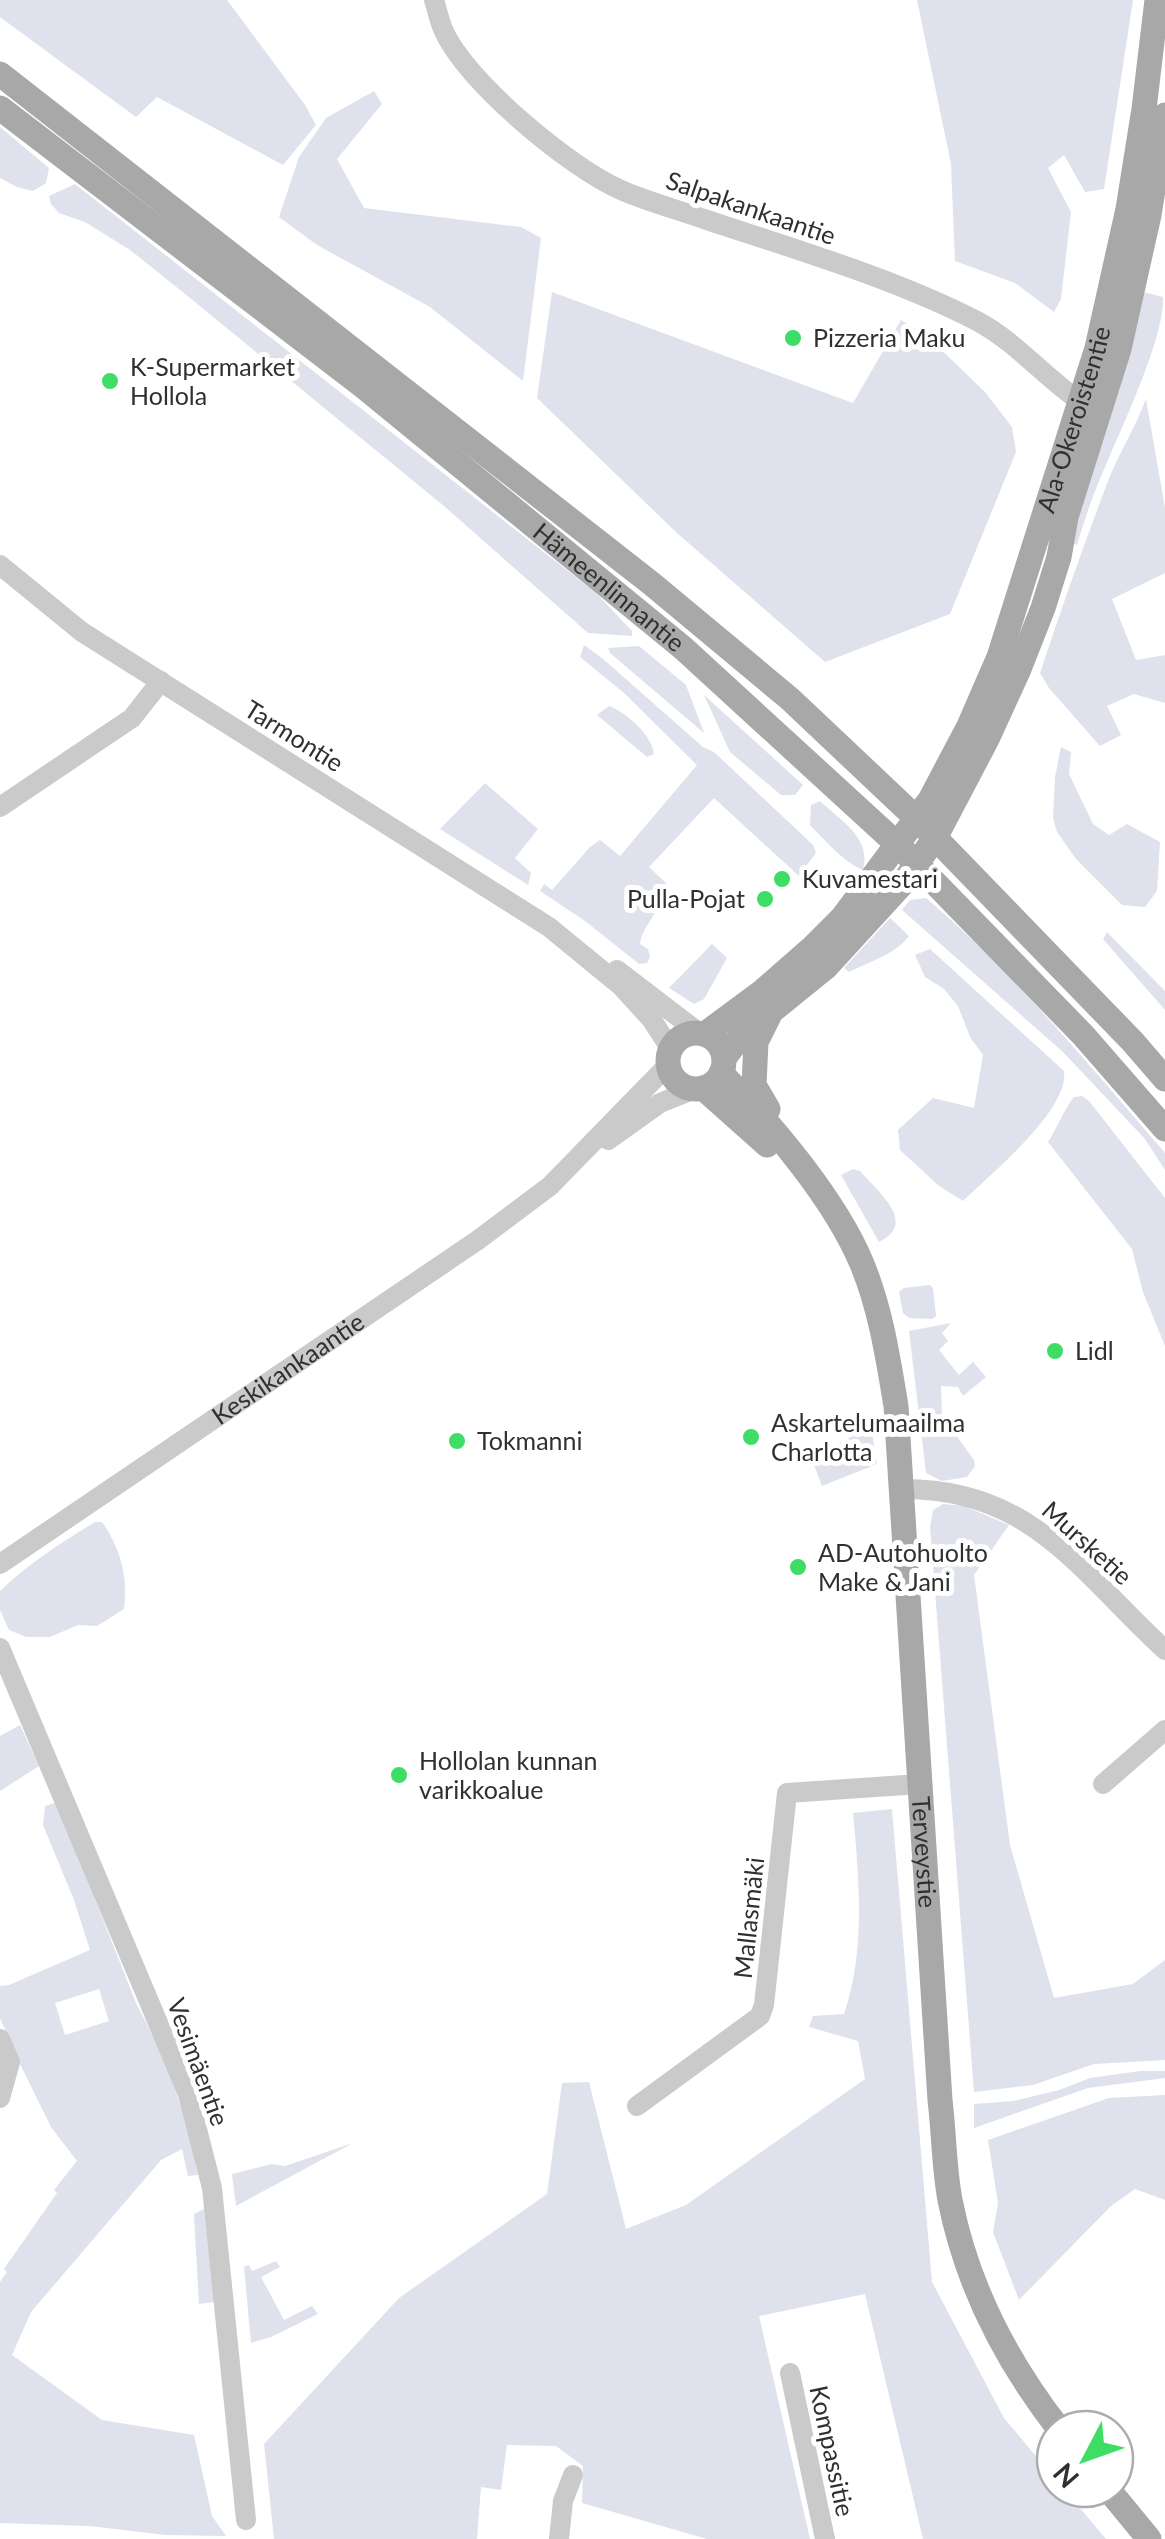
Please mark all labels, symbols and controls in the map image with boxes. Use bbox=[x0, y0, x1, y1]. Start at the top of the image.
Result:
street label: Salpakankaantie bbox=[663, 164, 840, 250]
place label: Pizzeria Maku bbox=[813, 322, 965, 352]
street label: Ala-Okeroistentie bbox=[1030, 323, 1115, 516]
marker: Pizzeria Maku bbox=[782, 327, 804, 349]
place label: K-Supermarket Hollola bbox=[130, 351, 295, 410]
marker: K-Supermarket Hollola bbox=[99, 370, 121, 392]
street label: Hämeenlinnantie bbox=[528, 516, 691, 657]
street label: Tarmontie bbox=[240, 693, 349, 777]
place label: Kuvamestari bbox=[802, 863, 938, 893]
marker: Kuvamestari bbox=[771, 868, 793, 890]
place label: Pulla-Pojat bbox=[627, 883, 745, 913]
marker: Pulla-Pojat bbox=[754, 888, 776, 910]
street label: Keskikankaantie bbox=[206, 1306, 369, 1430]
place label: Lidl bbox=[1075, 1335, 1114, 1365]
marker: Lidl bbox=[1044, 1340, 1066, 1362]
place label: Askartelumaailma Charlotta bbox=[771, 1407, 965, 1466]
place label: Tokmanni bbox=[477, 1425, 582, 1455]
marker: Askartelumaailma Charlotta bbox=[740, 1426, 762, 1448]
marker: Tokmanni bbox=[446, 1430, 468, 1452]
street label: Mursketie bbox=[1037, 1494, 1139, 1590]
place label: AD-Autohuolto Make & Jani bbox=[818, 1537, 988, 1596]
marker: AD-Autohuolto Make & Jani bbox=[787, 1556, 809, 1578]
place label: Hollolan kunnan varikkoalue bbox=[419, 1745, 597, 1804]
marker: Hollolan kunnan varikkoalue bbox=[388, 1764, 410, 1786]
street label: Terveystie bbox=[907, 1795, 944, 1909]
street label: Mallasmäki bbox=[727, 1856, 769, 1980]
street label: Vesimäentie bbox=[162, 1994, 236, 2130]
street label: Kompassitie bbox=[804, 2383, 861, 2519]
north arrow bbox=[1035, 2409, 1135, 2509]
text: N bbox=[1045, 2457, 1085, 2495]

